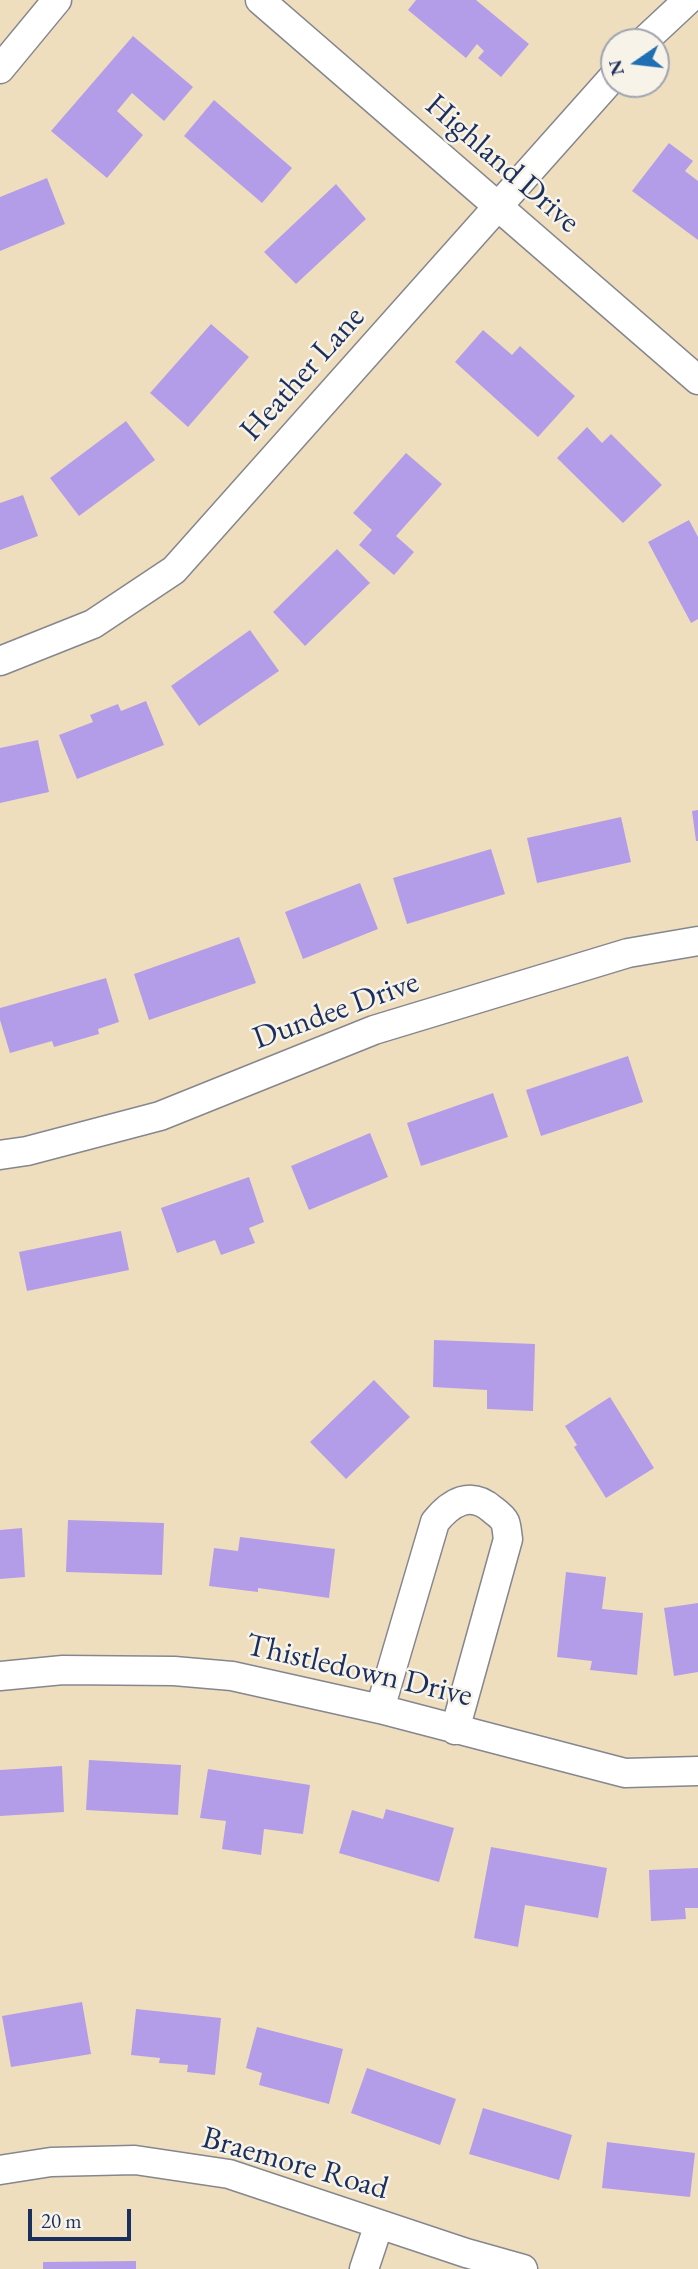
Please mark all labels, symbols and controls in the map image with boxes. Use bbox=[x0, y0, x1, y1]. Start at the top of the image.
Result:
north arrow bbox=[600, 28, 670, 98]
text: N bbox=[602, 57, 630, 78]
street label: Highland Drive bbox=[417, 86, 587, 242]
street label: Heather Lane bbox=[232, 299, 374, 449]
street label: Dundee Drive bbox=[248, 963, 424, 1059]
street label: Thistledown Drive bbox=[242, 1626, 476, 1716]
street label: Braemore Road bbox=[197, 2119, 393, 2209]
scale bar bbox=[32, 2196, 135, 2240]
text: 20 m bbox=[41, 2207, 82, 2234]

